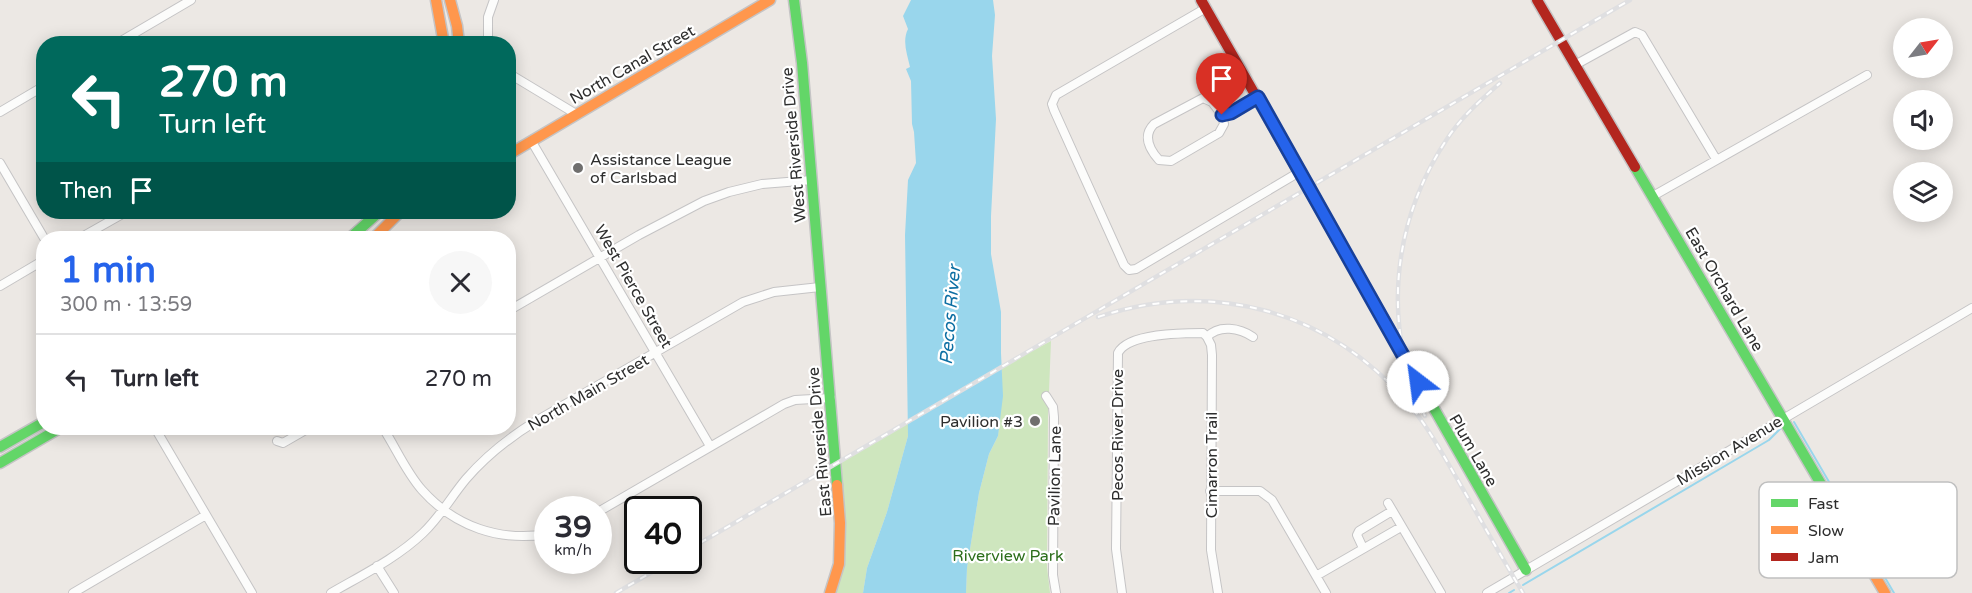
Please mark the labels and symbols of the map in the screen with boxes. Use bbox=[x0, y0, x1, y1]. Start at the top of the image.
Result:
north arrow bbox=[1893, 18, 1953, 78]
street label: North Canal Street bbox=[566, 21, 699, 109]
pin bbox=[1196, 53, 1247, 115]
street label: West Riverside Drive bbox=[777, 66, 811, 223]
place label: Assistance League of Carlsbad bbox=[590, 150, 732, 188]
marker: Assistance League of Carlsbad bbox=[571, 161, 585, 175]
street label: West Pierce Street bbox=[590, 221, 677, 352]
street label: East Orchard Lane bbox=[1680, 224, 1768, 355]
water label: Pecos River bbox=[935, 262, 965, 366]
street label: North Main Street bbox=[524, 350, 653, 436]
position arrow bbox=[1386, 350, 1450, 414]
street label: East Riverside Drive bbox=[803, 366, 837, 518]
street label: Pecos River Drive bbox=[1108, 369, 1128, 501]
street label: Plum Lane bbox=[1444, 411, 1502, 490]
place label: Pavilion #3 bbox=[940, 412, 1023, 432]
street label: Cimarron Trail bbox=[1202, 412, 1222, 518]
street label: Mission Avenue bbox=[1673, 412, 1786, 490]
marker: Pavilion #3 bbox=[1028, 414, 1042, 428]
street label: Pavilion Lane bbox=[1044, 426, 1066, 526]
legend bbox=[1759, 482, 1957, 578]
text: Fast bbox=[1808, 494, 1839, 514]
speed limit sign: 40 bbox=[624, 496, 702, 574]
text: Slow bbox=[1808, 521, 1844, 541]
park label: Riverview Park bbox=[952, 546, 1064, 566]
text: Jam bbox=[1808, 548, 1839, 568]

